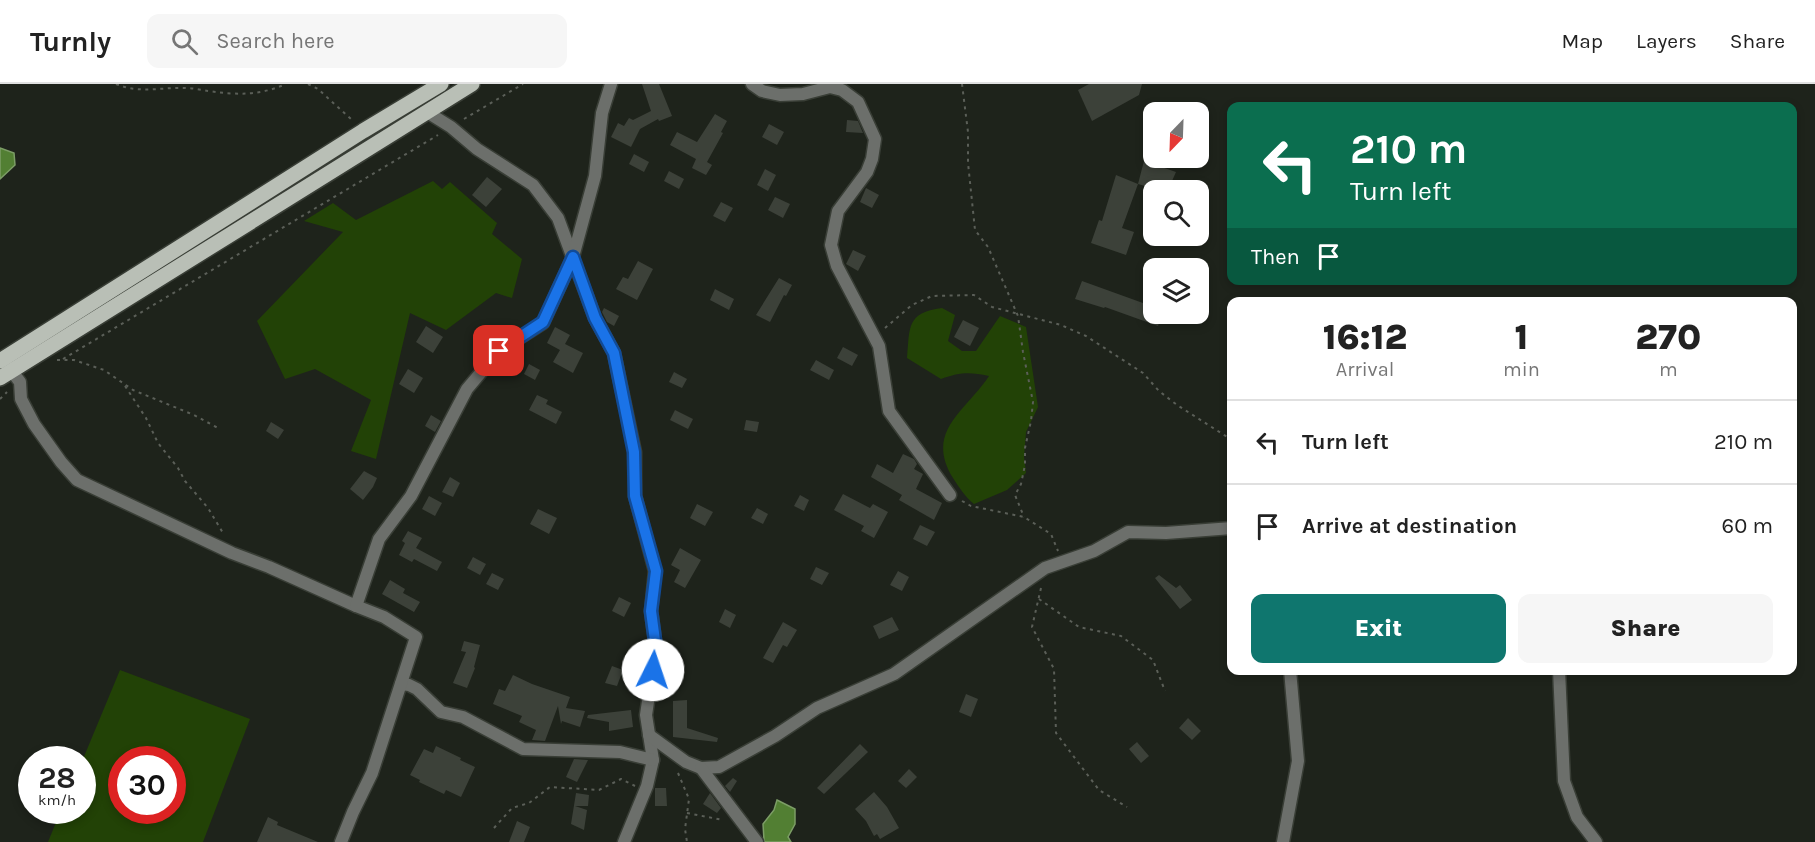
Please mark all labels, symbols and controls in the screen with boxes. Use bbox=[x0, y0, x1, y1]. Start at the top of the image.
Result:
search box bbox=[147, 14, 567, 68]
text: Turnly bbox=[30, 25, 111, 58]
icon: search bbox=[168, 25, 201, 58]
text: Search here bbox=[216, 28, 335, 54]
text: Map bbox=[1561, 29, 1603, 53]
text: Layers bbox=[1636, 29, 1697, 53]
text: Share bbox=[1730, 29, 1785, 53]
north arrow bbox=[1143, 102, 1209, 168]
map controls bbox=[1143, 102, 1209, 324]
text: 210 m bbox=[1350, 124, 1467, 174]
icon: left bbox=[1251, 126, 1329, 204]
text: Turn left bbox=[1350, 175, 1451, 207]
button: search bbox=[1143, 180, 1209, 246]
icon: arrive bbox=[1312, 240, 1345, 273]
text: Then bbox=[1251, 244, 1300, 270]
button: layers bbox=[1143, 258, 1209, 324]
text: 16:12 bbox=[1323, 316, 1407, 358]
text: 1 bbox=[1514, 316, 1528, 358]
text: 270 bbox=[1635, 316, 1701, 358]
pin bbox=[473, 325, 524, 376]
icon: arrive bbox=[482, 334, 515, 367]
text: Arrival bbox=[1336, 358, 1394, 381]
text: min bbox=[1503, 358, 1540, 381]
text: m bbox=[1659, 358, 1678, 381]
icon: left bbox=[1251, 426, 1284, 459]
text: Turn left bbox=[1302, 429, 1389, 455]
text: 210 m bbox=[1714, 429, 1773, 455]
icon: arrive bbox=[1251, 510, 1284, 543]
text: Arrive at destination bbox=[1302, 513, 1517, 539]
text: 60 m bbox=[1722, 513, 1773, 539]
button: Exit bbox=[1251, 594, 1506, 663]
button: Share bbox=[1518, 594, 1773, 663]
position arrow bbox=[621, 638, 685, 702]
speed limit sign: 30 bbox=[108, 746, 186, 824]
text: 28 bbox=[38, 760, 76, 796]
text: km/h bbox=[38, 791, 76, 809]

